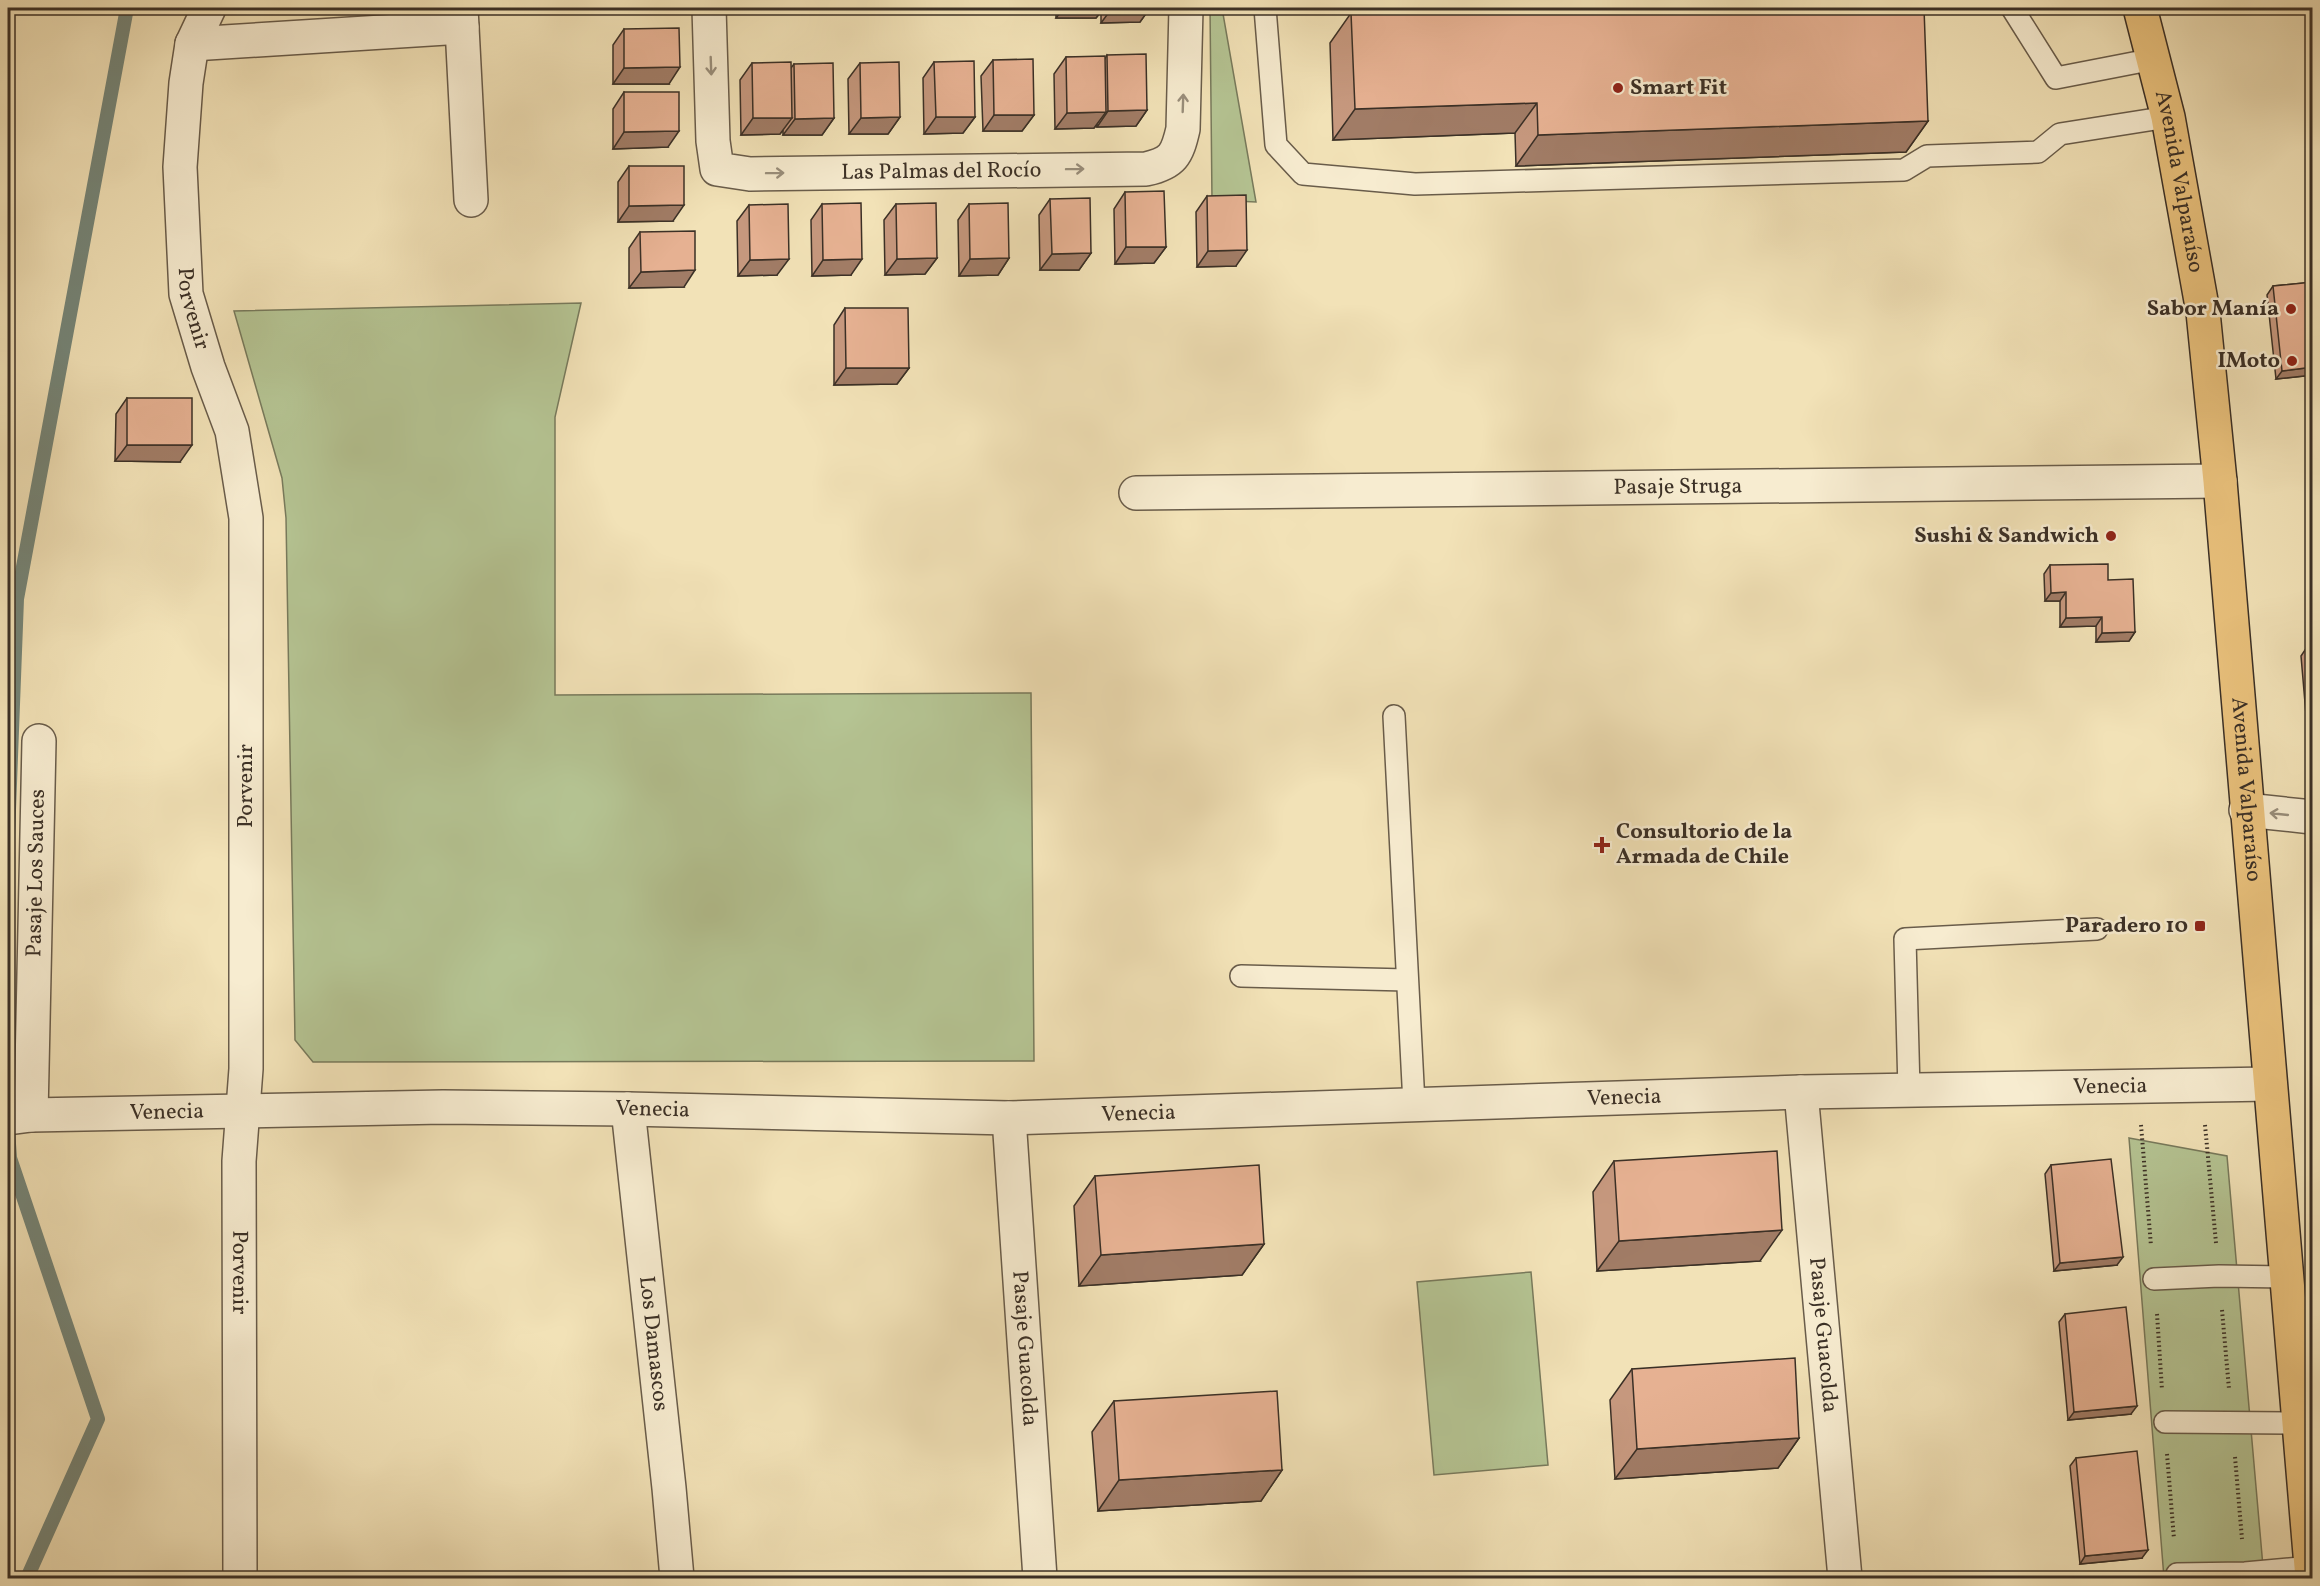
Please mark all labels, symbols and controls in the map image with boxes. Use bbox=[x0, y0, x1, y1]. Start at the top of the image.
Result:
one-way arrow bbox=[705, 55, 716, 75]
place label: Smart Fit bbox=[1630, 73, 1727, 104]
marker: Smart Fit bbox=[1611, 81, 1625, 95]
street label: Avenida Valparaíso bbox=[2146, 87, 2211, 275]
one-way arrow bbox=[1178, 94, 1189, 114]
street label: Las Palmas del Rocío bbox=[841, 155, 1042, 188]
one-way arrow bbox=[1065, 164, 1085, 175]
one-way arrow bbox=[765, 167, 785, 179]
street label: Porvenir bbox=[169, 267, 217, 353]
place label: Sabor Manía bbox=[2147, 294, 2279, 325]
marker: Sabor Manía bbox=[2284, 302, 2298, 316]
place label: IMoto bbox=[2217, 346, 2280, 377]
marker: IMoto bbox=[2285, 354, 2299, 368]
street label: Pasaje Struga bbox=[1613, 471, 1743, 503]
place label: Sushi & Sandwich bbox=[1914, 521, 2099, 552]
marker: Sushi & Sandwich bbox=[2104, 529, 2118, 543]
street label: Avenida Valparaíso bbox=[2223, 696, 2269, 883]
street label: Porvenir bbox=[231, 744, 262, 828]
street label: Pasaje Los Sauces bbox=[19, 789, 53, 958]
one-way arrow bbox=[2270, 808, 2290, 819]
place label: Consultorio de la Armada de Chile bbox=[1616, 817, 1792, 873]
marker: Consultorio de la Armada de Chile bbox=[1593, 836, 1611, 854]
place label: Paradero 10 bbox=[2065, 911, 2188, 942]
marker: Paradero 10 bbox=[2193, 919, 2207, 933]
street label: Venecia bbox=[2073, 1071, 2148, 1103]
street label: Venecia bbox=[1587, 1081, 1662, 1115]
street label: Venecia bbox=[615, 1093, 690, 1126]
street label: Venecia bbox=[129, 1096, 204, 1129]
street label: Venecia bbox=[1101, 1097, 1176, 1130]
street label: Porvenir bbox=[224, 1230, 255, 1314]
street label: Pasaje Guacolda bbox=[1801, 1256, 1845, 1414]
street label: Pasaje Guacolda bbox=[1004, 1270, 1045, 1427]
street label: Los Damascos bbox=[631, 1274, 676, 1413]

